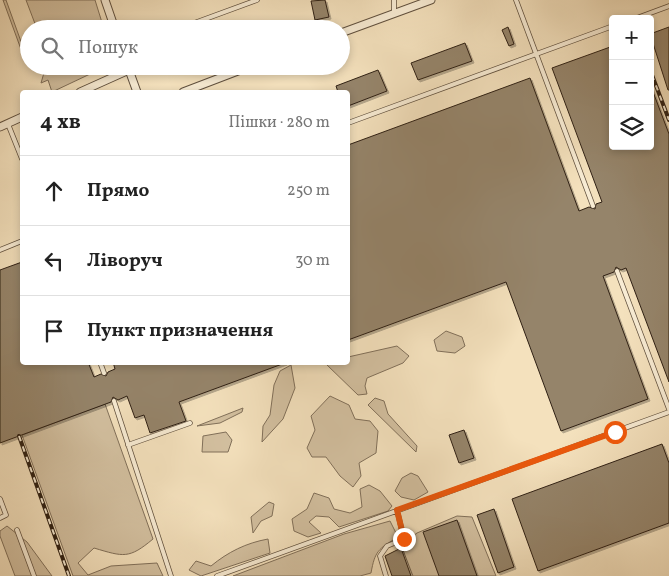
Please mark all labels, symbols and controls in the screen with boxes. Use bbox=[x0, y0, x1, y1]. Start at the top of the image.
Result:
map controls bbox=[609, 15, 654, 150]
button: + bbox=[609, 15, 654, 60]
search box bbox=[20, 20, 350, 75]
icon: search bbox=[38, 34, 66, 62]
text: Пошук bbox=[78, 35, 138, 61]
button: − bbox=[609, 60, 654, 105]
button: layers bbox=[609, 105, 654, 150]
text: 4 хв bbox=[40, 108, 81, 137]
text: Пішки · 280 m bbox=[229, 112, 330, 134]
icon: ahead bbox=[40, 177, 68, 205]
text: Прямо bbox=[87, 178, 149, 204]
text: 250 m bbox=[287, 180, 330, 202]
icon: left bbox=[40, 247, 68, 275]
text: Ліворуч bbox=[87, 248, 162, 274]
text: 30 m bbox=[295, 250, 330, 272]
icon: arrive bbox=[40, 317, 68, 345]
text: Пункт призначення bbox=[87, 318, 273, 344]
route start bbox=[604, 421, 627, 444]
route end bbox=[393, 528, 416, 551]

